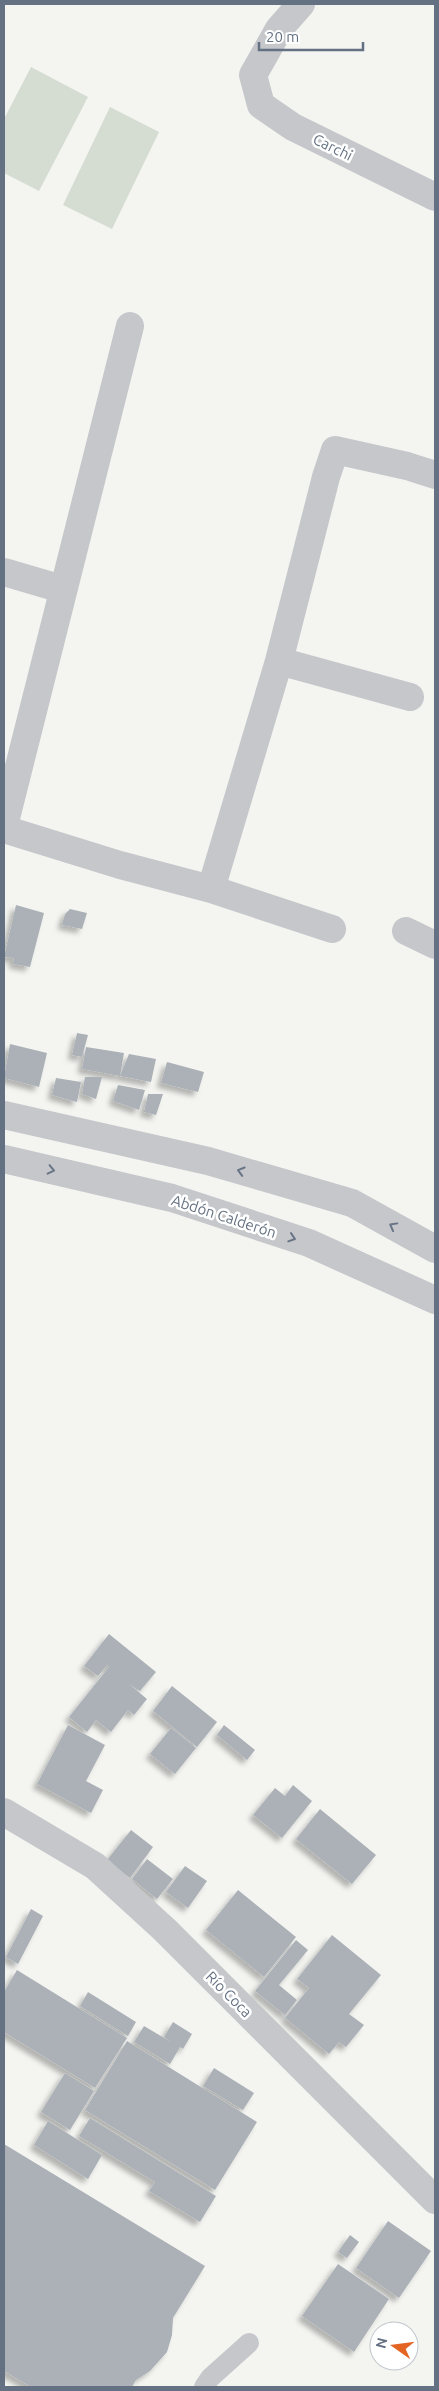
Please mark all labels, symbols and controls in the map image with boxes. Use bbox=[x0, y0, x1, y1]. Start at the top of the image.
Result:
scale bar bbox=[259, 20, 363, 52]
text: 20 m bbox=[266, 28, 299, 45]
street label: Carchi bbox=[310, 130, 356, 164]
one-way arrow bbox=[47, 1164, 56, 1175]
one-way arrow bbox=[237, 1166, 245, 1176]
street label: Abdón Calderón bbox=[170, 1191, 278, 1241]
one-way arrow bbox=[389, 1222, 398, 1232]
one-way arrow bbox=[287, 1232, 295, 1242]
street label: Río Coca bbox=[203, 1968, 255, 2020]
north arrow bbox=[369, 2321, 419, 2371]
text: N bbox=[372, 2336, 390, 2350]

